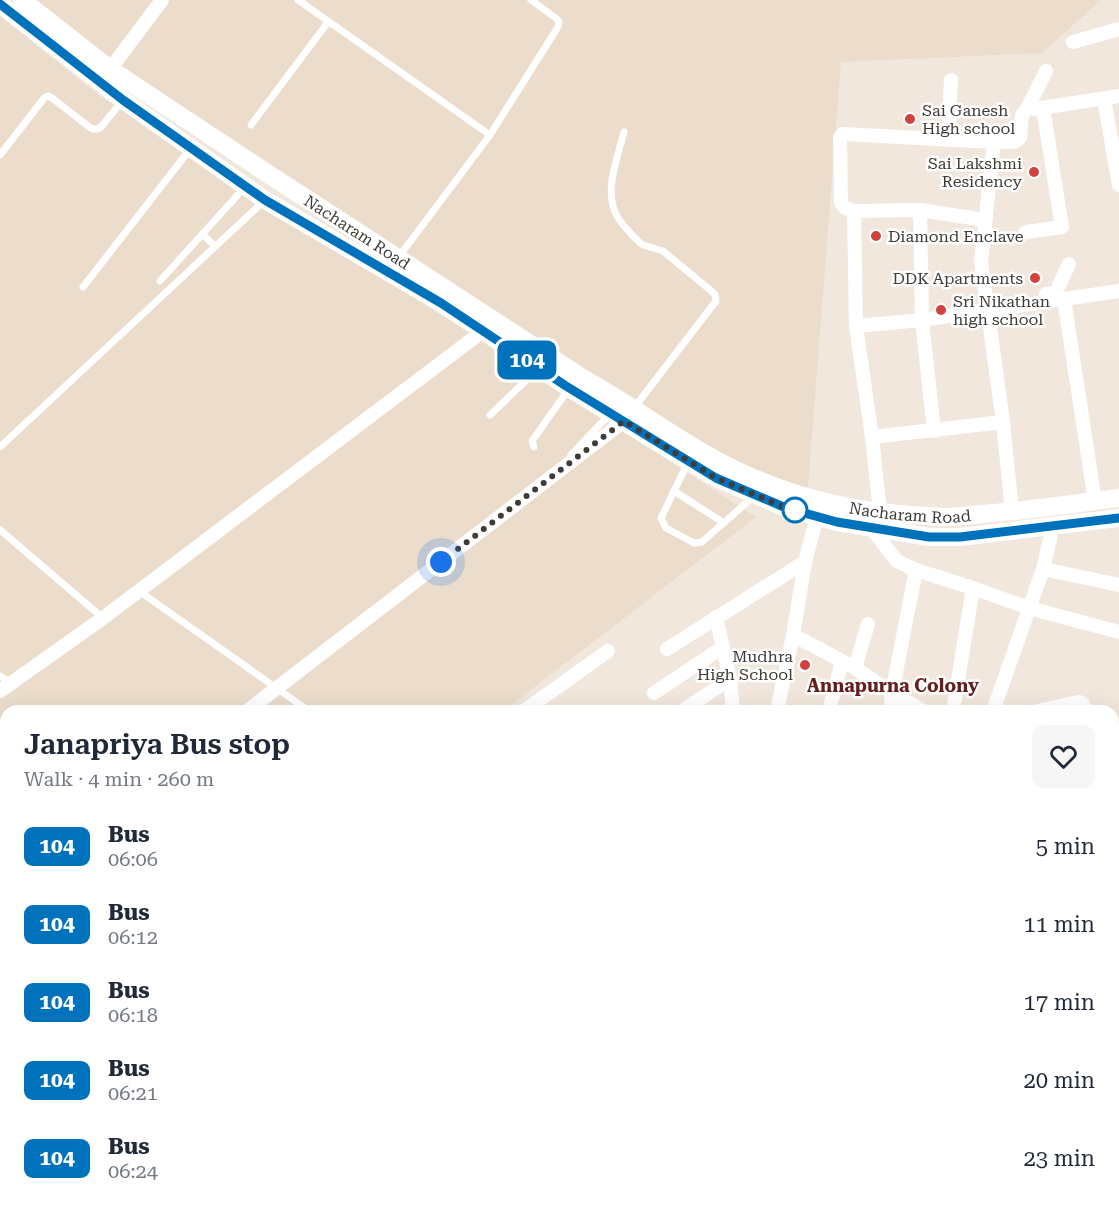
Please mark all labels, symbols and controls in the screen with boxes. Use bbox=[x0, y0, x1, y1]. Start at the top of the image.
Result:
place label: Sai Ganesh High school bbox=[922, 101, 1015, 138]
marker: Sai Ganesh High school bbox=[903, 112, 917, 126]
place label: Sai Lakshmi Residency bbox=[928, 154, 1023, 191]
marker: Sai Lakshmi Residency bbox=[1027, 165, 1041, 179]
street label: Nacharam Road bbox=[301, 191, 413, 274]
place label: Diamond Enclave bbox=[888, 227, 1024, 246]
marker: Diamond Enclave bbox=[869, 229, 883, 243]
place label: DDK Apartments bbox=[892, 269, 1023, 288]
marker: DDK Apartments bbox=[1028, 271, 1042, 285]
place label: Sri Nikathan high school bbox=[953, 292, 1050, 329]
marker: Sri Nikathan high school bbox=[934, 303, 948, 317]
line badge: 104 bbox=[492, 340, 562, 380]
text: 104 bbox=[509, 348, 545, 372]
unlabelled marker bbox=[782, 497, 808, 523]
street label: Nacharam Road bbox=[847, 498, 972, 527]
your location bbox=[426, 547, 456, 577]
place label: Mudhra High School bbox=[697, 647, 793, 684]
marker: Mudhra High School bbox=[798, 658, 812, 672]
district label: Annapurna Colony bbox=[807, 675, 979, 696]
button: heart bbox=[1032, 725, 1095, 788]
text: Janapriya Bus stop bbox=[24, 728, 290, 761]
text: Walk · 4 min · 260 m bbox=[24, 767, 214, 791]
text: Bus bbox=[108, 822, 150, 847]
text: 104 bbox=[39, 834, 75, 858]
text: 5 min bbox=[1036, 834, 1095, 859]
text: 06:06 bbox=[108, 847, 158, 871]
text: Bus bbox=[108, 900, 150, 925]
text: 104 bbox=[39, 912, 75, 936]
text: 11 min bbox=[1024, 912, 1095, 937]
text: 06:12 bbox=[108, 925, 158, 949]
text: Bus bbox=[108, 978, 150, 1003]
text: 104 bbox=[39, 990, 75, 1014]
text: 17 min bbox=[1024, 990, 1095, 1015]
text: 06:18 bbox=[108, 1003, 158, 1027]
text: Bus bbox=[108, 1056, 150, 1081]
text: 104 bbox=[39, 1068, 75, 1092]
text: 20 min bbox=[1024, 1068, 1095, 1093]
text: 06:21 bbox=[108, 1081, 158, 1105]
text: Bus bbox=[108, 1134, 150, 1159]
text: 104 bbox=[39, 1146, 75, 1170]
text: 23 min bbox=[1024, 1146, 1095, 1171]
text: 06:24 bbox=[108, 1159, 158, 1183]

